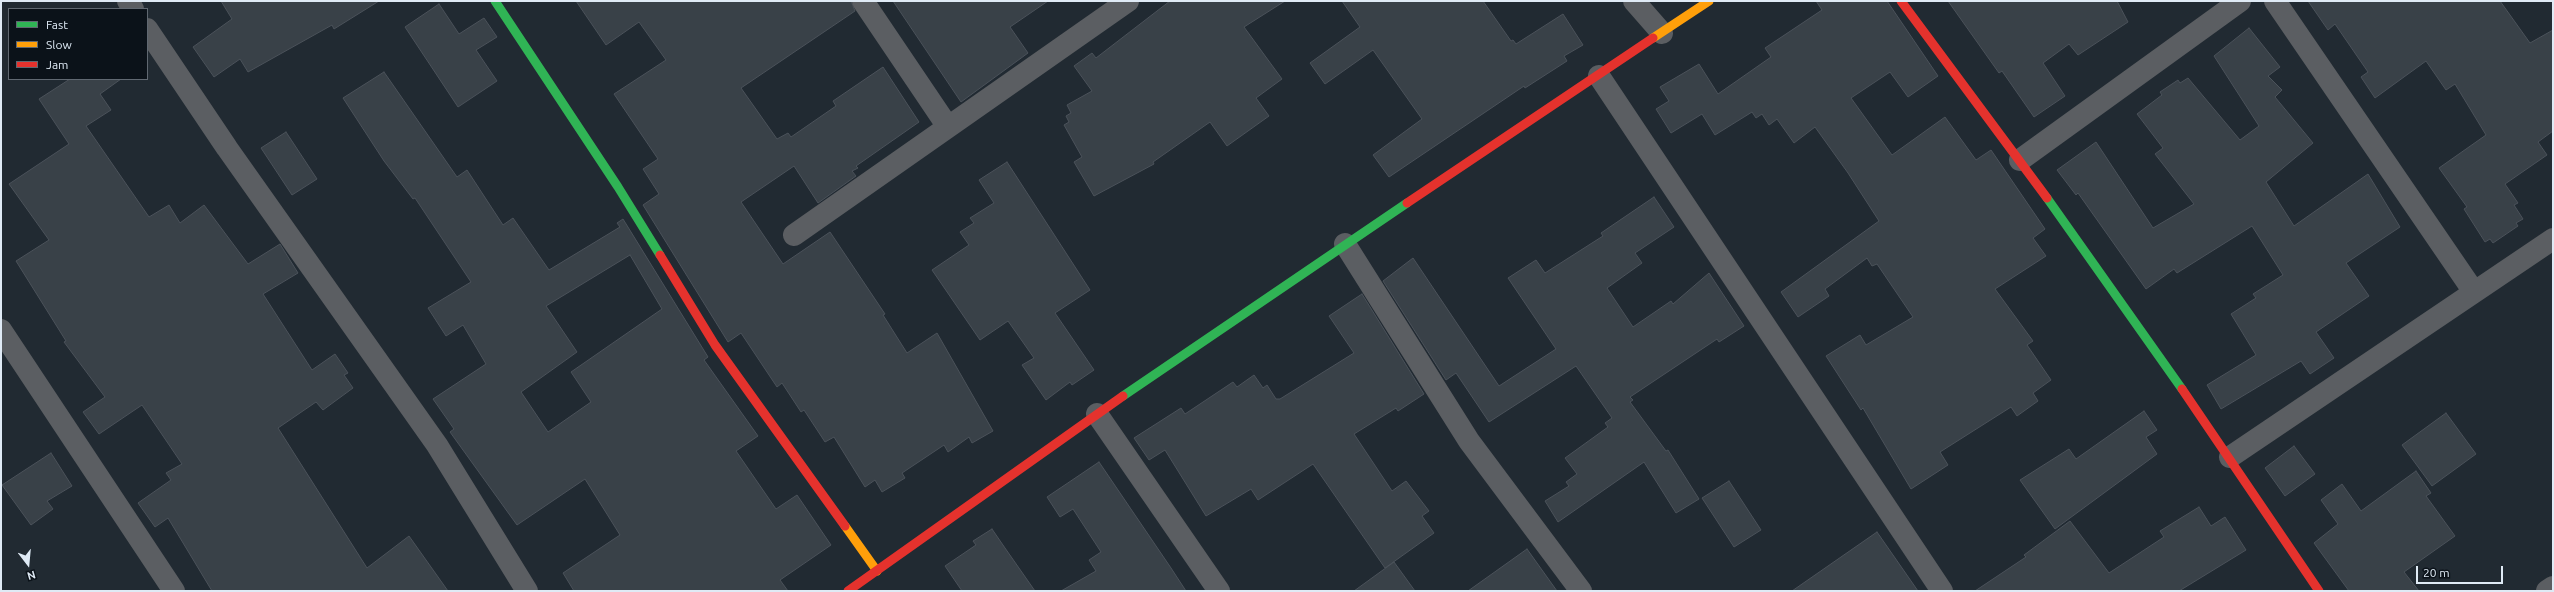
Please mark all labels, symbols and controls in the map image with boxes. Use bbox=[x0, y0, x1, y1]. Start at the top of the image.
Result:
legend bbox=[8, 8, 148, 80]
text: Fast bbox=[46, 18, 68, 31]
text: Slow bbox=[46, 38, 72, 51]
text: Jam bbox=[46, 58, 68, 71]
north arrow bbox=[8, 544, 48, 584]
scale bar bbox=[2418, 558, 2505, 584]
text: 20 m bbox=[2423, 566, 2450, 579]
text: N bbox=[26, 569, 37, 582]

